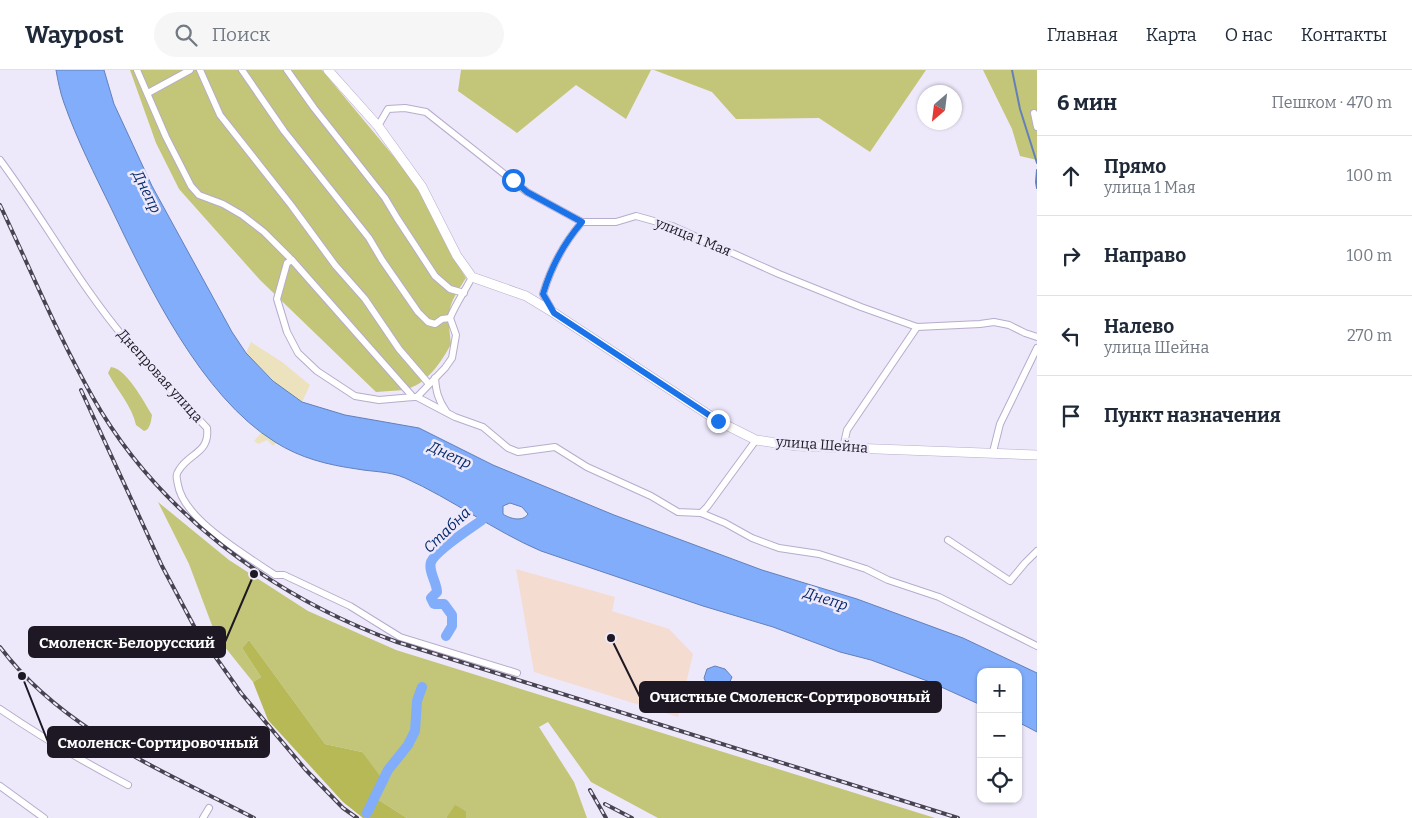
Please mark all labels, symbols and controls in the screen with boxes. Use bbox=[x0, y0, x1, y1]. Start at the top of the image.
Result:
search box bbox=[154, 12, 504, 57]
text: Waypost bbox=[25, 21, 124, 49]
icon: search bbox=[172, 21, 200, 49]
text: Поиск bbox=[212, 23, 270, 46]
text: Главная bbox=[1047, 24, 1118, 46]
text: Карта bbox=[1146, 24, 1197, 46]
text: О нас bbox=[1225, 24, 1273, 46]
text: Контакты bbox=[1301, 24, 1387, 46]
north arrow bbox=[917, 85, 962, 130]
text: 6 мин bbox=[1057, 90, 1117, 116]
text: Пешком · 470 m bbox=[1271, 93, 1392, 112]
text: Прямо bbox=[1104, 155, 1166, 178]
icon: ahead bbox=[1057, 162, 1085, 190]
text: 100 m bbox=[1347, 166, 1392, 185]
water label: Днепр bbox=[129, 167, 165, 216]
route start bbox=[502, 169, 525, 192]
text: улица 1 Мая bbox=[1104, 178, 1196, 197]
street label: улица 1 Мая bbox=[652, 214, 734, 260]
icon: right bbox=[1057, 242, 1085, 270]
text: Направо bbox=[1104, 244, 1186, 267]
text: 100 m bbox=[1347, 246, 1392, 265]
text: Налево bbox=[1104, 315, 1174, 338]
icon: left bbox=[1057, 322, 1085, 350]
street label: Днепровая улица bbox=[114, 326, 207, 426]
text: 270 m bbox=[1347, 326, 1392, 345]
text: улица Шейна bbox=[1104, 338, 1209, 357]
icon: arrive bbox=[1057, 402, 1085, 430]
text: Пункт назначения bbox=[1104, 404, 1281, 427]
route end bbox=[707, 410, 730, 433]
street label: улица Шейна bbox=[775, 433, 869, 457]
water label: Днепр bbox=[425, 437, 474, 473]
water label: Стабна bbox=[420, 503, 474, 557]
water label: Днепр bbox=[801, 583, 850, 615]
callout: Смоленск-Белорусский bbox=[29, 627, 225, 657]
text: Смоленск-Белорусский bbox=[39, 634, 215, 652]
map controls bbox=[977, 668, 1022, 803]
button: + bbox=[977, 668, 1022, 713]
callout: Очистные Смоленск-Сортировочный bbox=[640, 682, 941, 712]
text: Очистные Смоленск-Сортировочный bbox=[650, 688, 930, 706]
button: − bbox=[977, 713, 1022, 758]
callout: Смоленск-Сортировочный bbox=[48, 727, 269, 757]
text: Смоленск-Сортировочный bbox=[57, 734, 259, 752]
button: locate bbox=[977, 758, 1022, 803]

